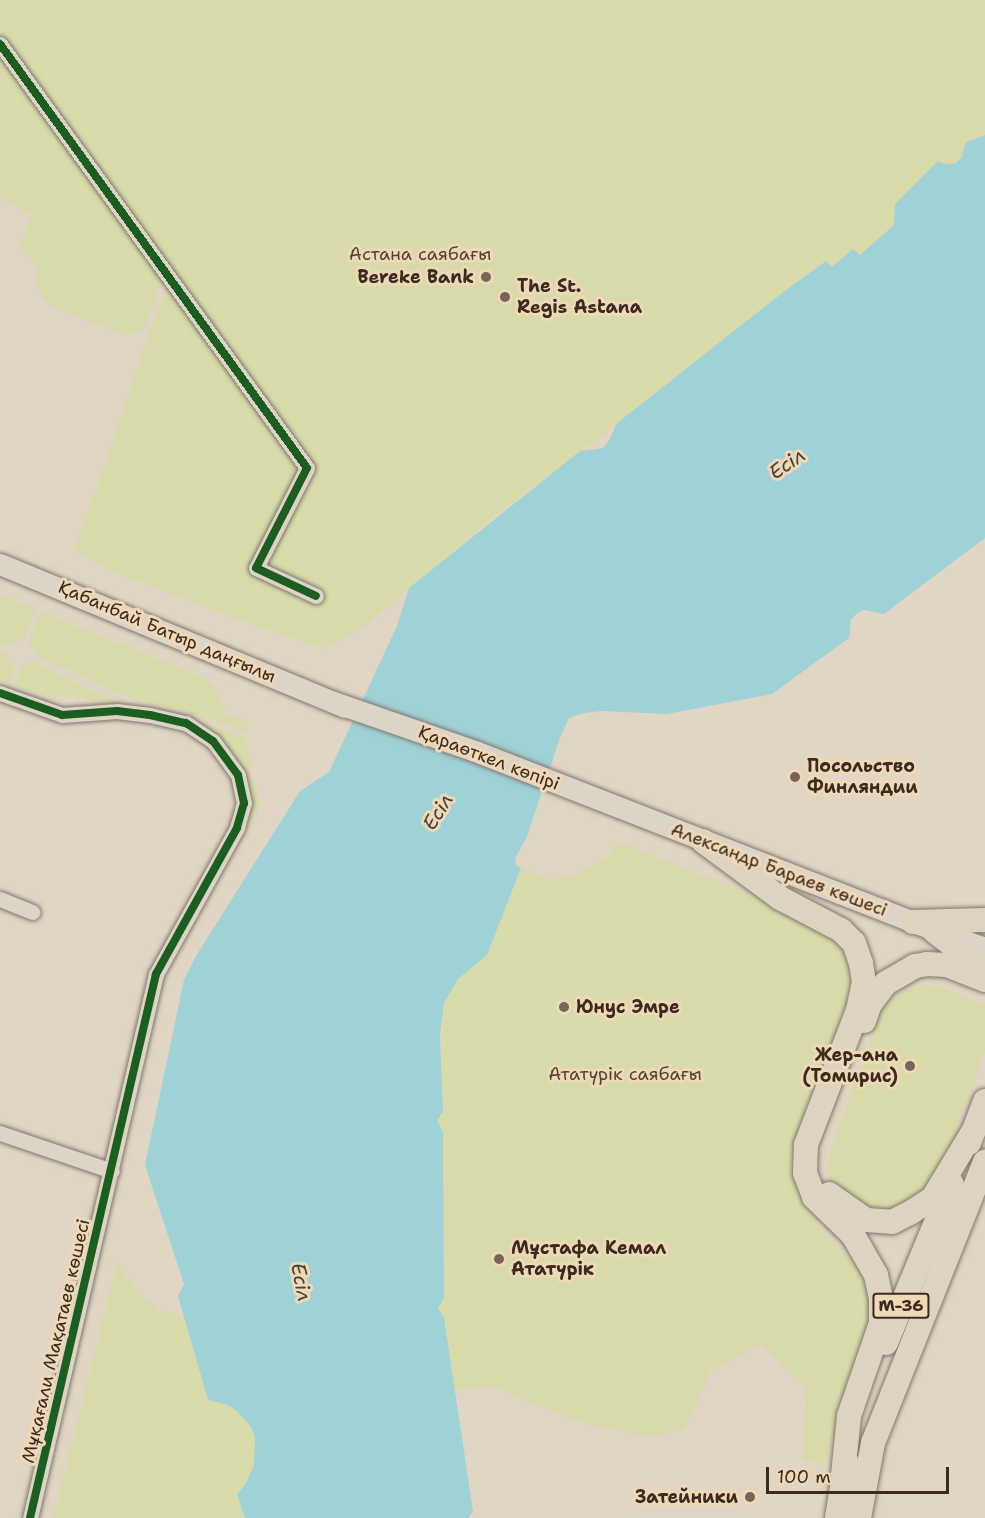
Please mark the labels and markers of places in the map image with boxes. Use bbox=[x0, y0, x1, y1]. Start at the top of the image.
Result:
place label: Bereke Bank bbox=[357, 266, 474, 288]
marker: Bereke Bank bbox=[479, 270, 493, 284]
place label: The St. Regis Astana bbox=[517, 276, 642, 318]
marker: The St. Regis Astana bbox=[498, 290, 512, 304]
place label: Посольство Финляндии bbox=[807, 756, 918, 798]
marker: Посольство Финляндии bbox=[788, 770, 802, 784]
place label: Юнус Эмре bbox=[576, 996, 680, 1018]
marker: Юнус Эмре bbox=[557, 1000, 571, 1014]
place label: Жер-ана (Томирис) bbox=[802, 1045, 898, 1088]
marker: Жер-ана (Томирис) bbox=[903, 1059, 917, 1073]
place label: Мұстафа Кемал Ататүрік bbox=[511, 1238, 666, 1280]
marker: Мұстафа Кемал Ататүрік bbox=[492, 1252, 506, 1266]
place label: Затейники bbox=[635, 1486, 738, 1508]
marker: Затейники bbox=[743, 1490, 757, 1504]

